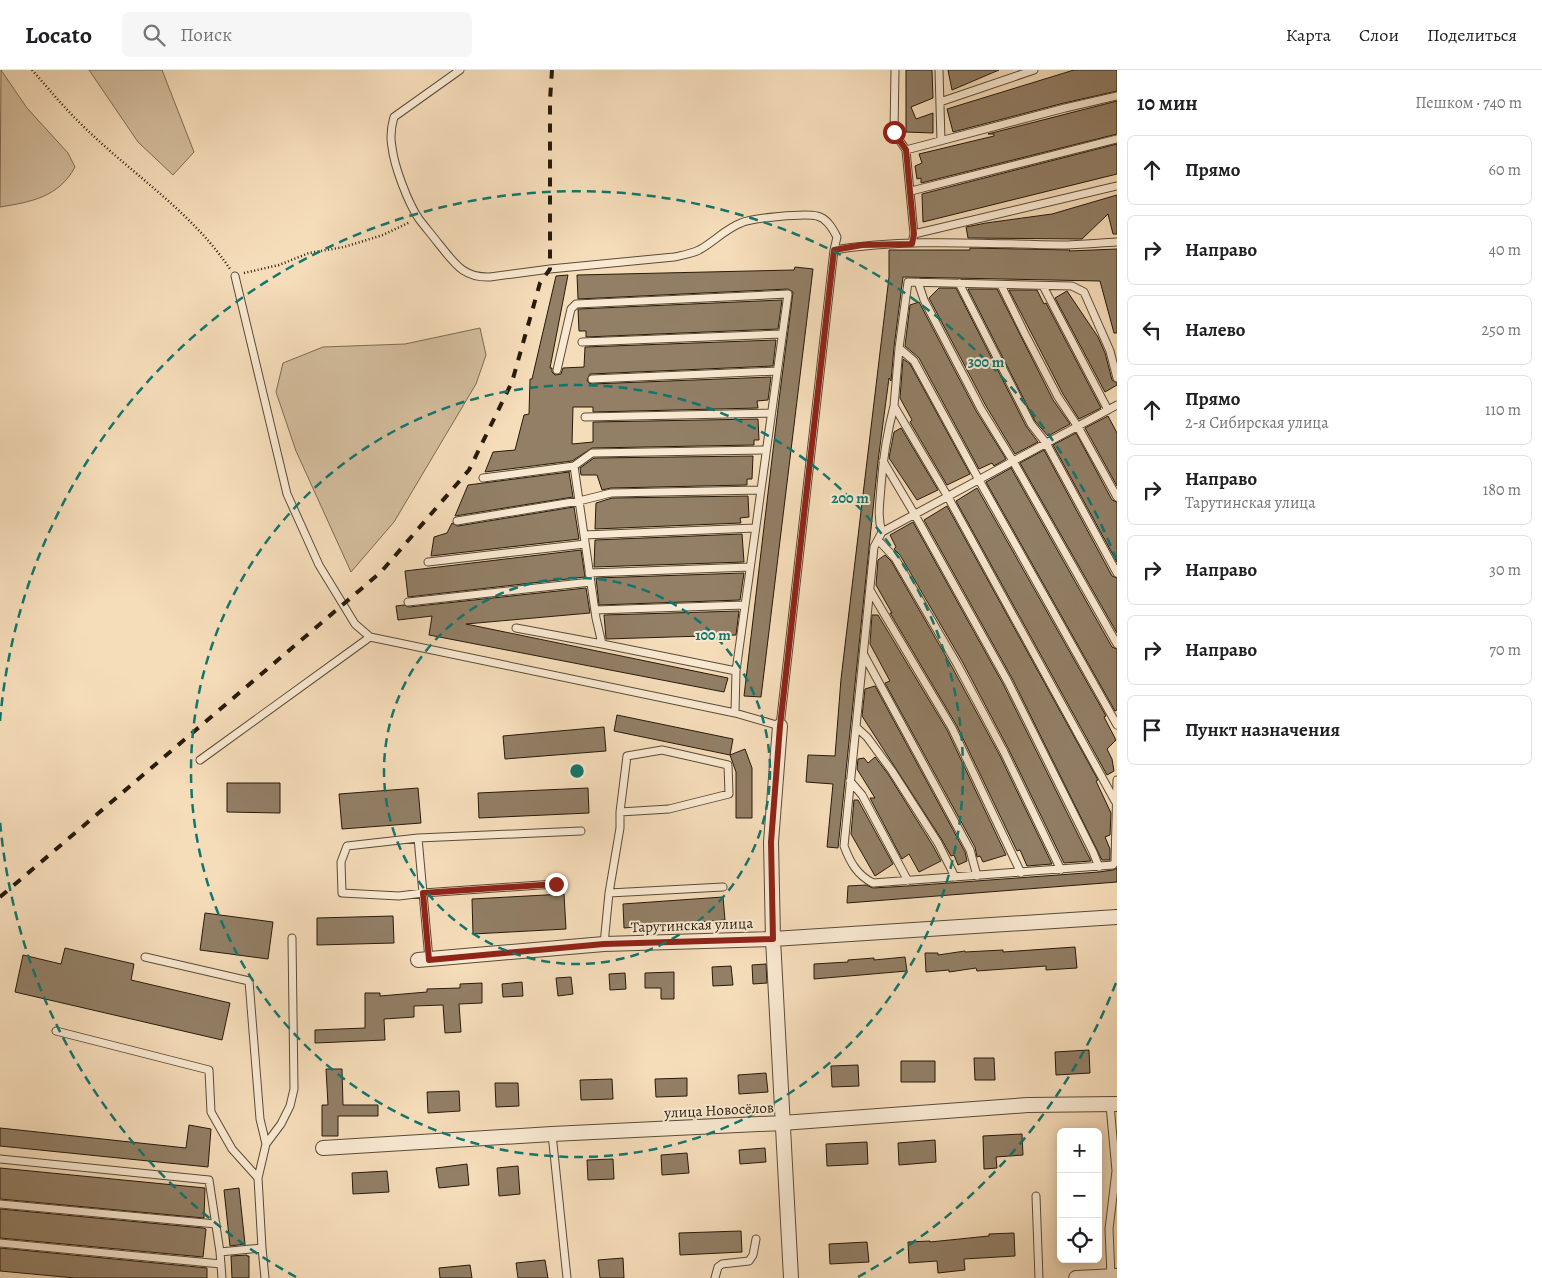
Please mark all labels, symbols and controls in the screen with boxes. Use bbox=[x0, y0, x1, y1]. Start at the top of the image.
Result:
search box bbox=[122, 12, 472, 57]
text: Locato bbox=[25, 19, 92, 51]
icon: search bbox=[140, 21, 168, 49]
text: Поиск bbox=[180, 22, 232, 48]
text: Карта bbox=[1286, 23, 1331, 47]
text: Слои bbox=[1359, 23, 1399, 47]
text: Поделиться bbox=[1427, 23, 1517, 47]
text: 10 мин bbox=[1137, 89, 1198, 117]
text: Пешком · 740 m bbox=[1415, 92, 1522, 114]
route start bbox=[883, 121, 906, 144]
icon: ahead bbox=[1138, 156, 1166, 184]
text: Прямо bbox=[1185, 157, 1240, 183]
text: 60 m bbox=[1489, 159, 1521, 181]
icon: right bbox=[1138, 236, 1166, 264]
text: Направо bbox=[1185, 237, 1257, 263]
text: 40 m bbox=[1489, 239, 1521, 261]
icon: left bbox=[1138, 316, 1166, 344]
text: Налево bbox=[1185, 317, 1245, 343]
text: 250 m bbox=[1482, 319, 1521, 341]
text: 300 m bbox=[968, 352, 1005, 372]
text: Прямо bbox=[1185, 386, 1240, 412]
icon: ahead bbox=[1138, 396, 1166, 424]
text: 110 m bbox=[1485, 399, 1521, 421]
text: 2-я Сибирская улица bbox=[1185, 412, 1329, 434]
text: Направо bbox=[1185, 466, 1257, 492]
icon: right bbox=[1138, 476, 1166, 504]
text: 180 m bbox=[1483, 479, 1521, 501]
text: 200 m bbox=[831, 488, 869, 508]
text: Тарутинская улица bbox=[1185, 492, 1316, 514]
icon: right bbox=[1138, 556, 1166, 584]
text: Направо bbox=[1185, 557, 1257, 583]
text: 30 m bbox=[1489, 559, 1521, 581]
text: 100 m bbox=[695, 625, 731, 645]
icon: right bbox=[1138, 636, 1166, 664]
text: Направо bbox=[1185, 637, 1257, 663]
text: 70 m bbox=[1489, 639, 1521, 661]
icon: arrive bbox=[1138, 716, 1166, 744]
text: Пункт назначения bbox=[1185, 717, 1340, 743]
centre of rings bbox=[568, 762, 586, 780]
route end bbox=[545, 873, 568, 896]
street label: Тарутинская улица bbox=[630, 913, 754, 937]
street label: улица Новосёлов bbox=[663, 1097, 774, 1123]
map controls bbox=[1057, 1128, 1102, 1263]
button: + bbox=[1057, 1128, 1102, 1173]
button: − bbox=[1057, 1173, 1102, 1218]
button: locate bbox=[1057, 1218, 1102, 1263]

